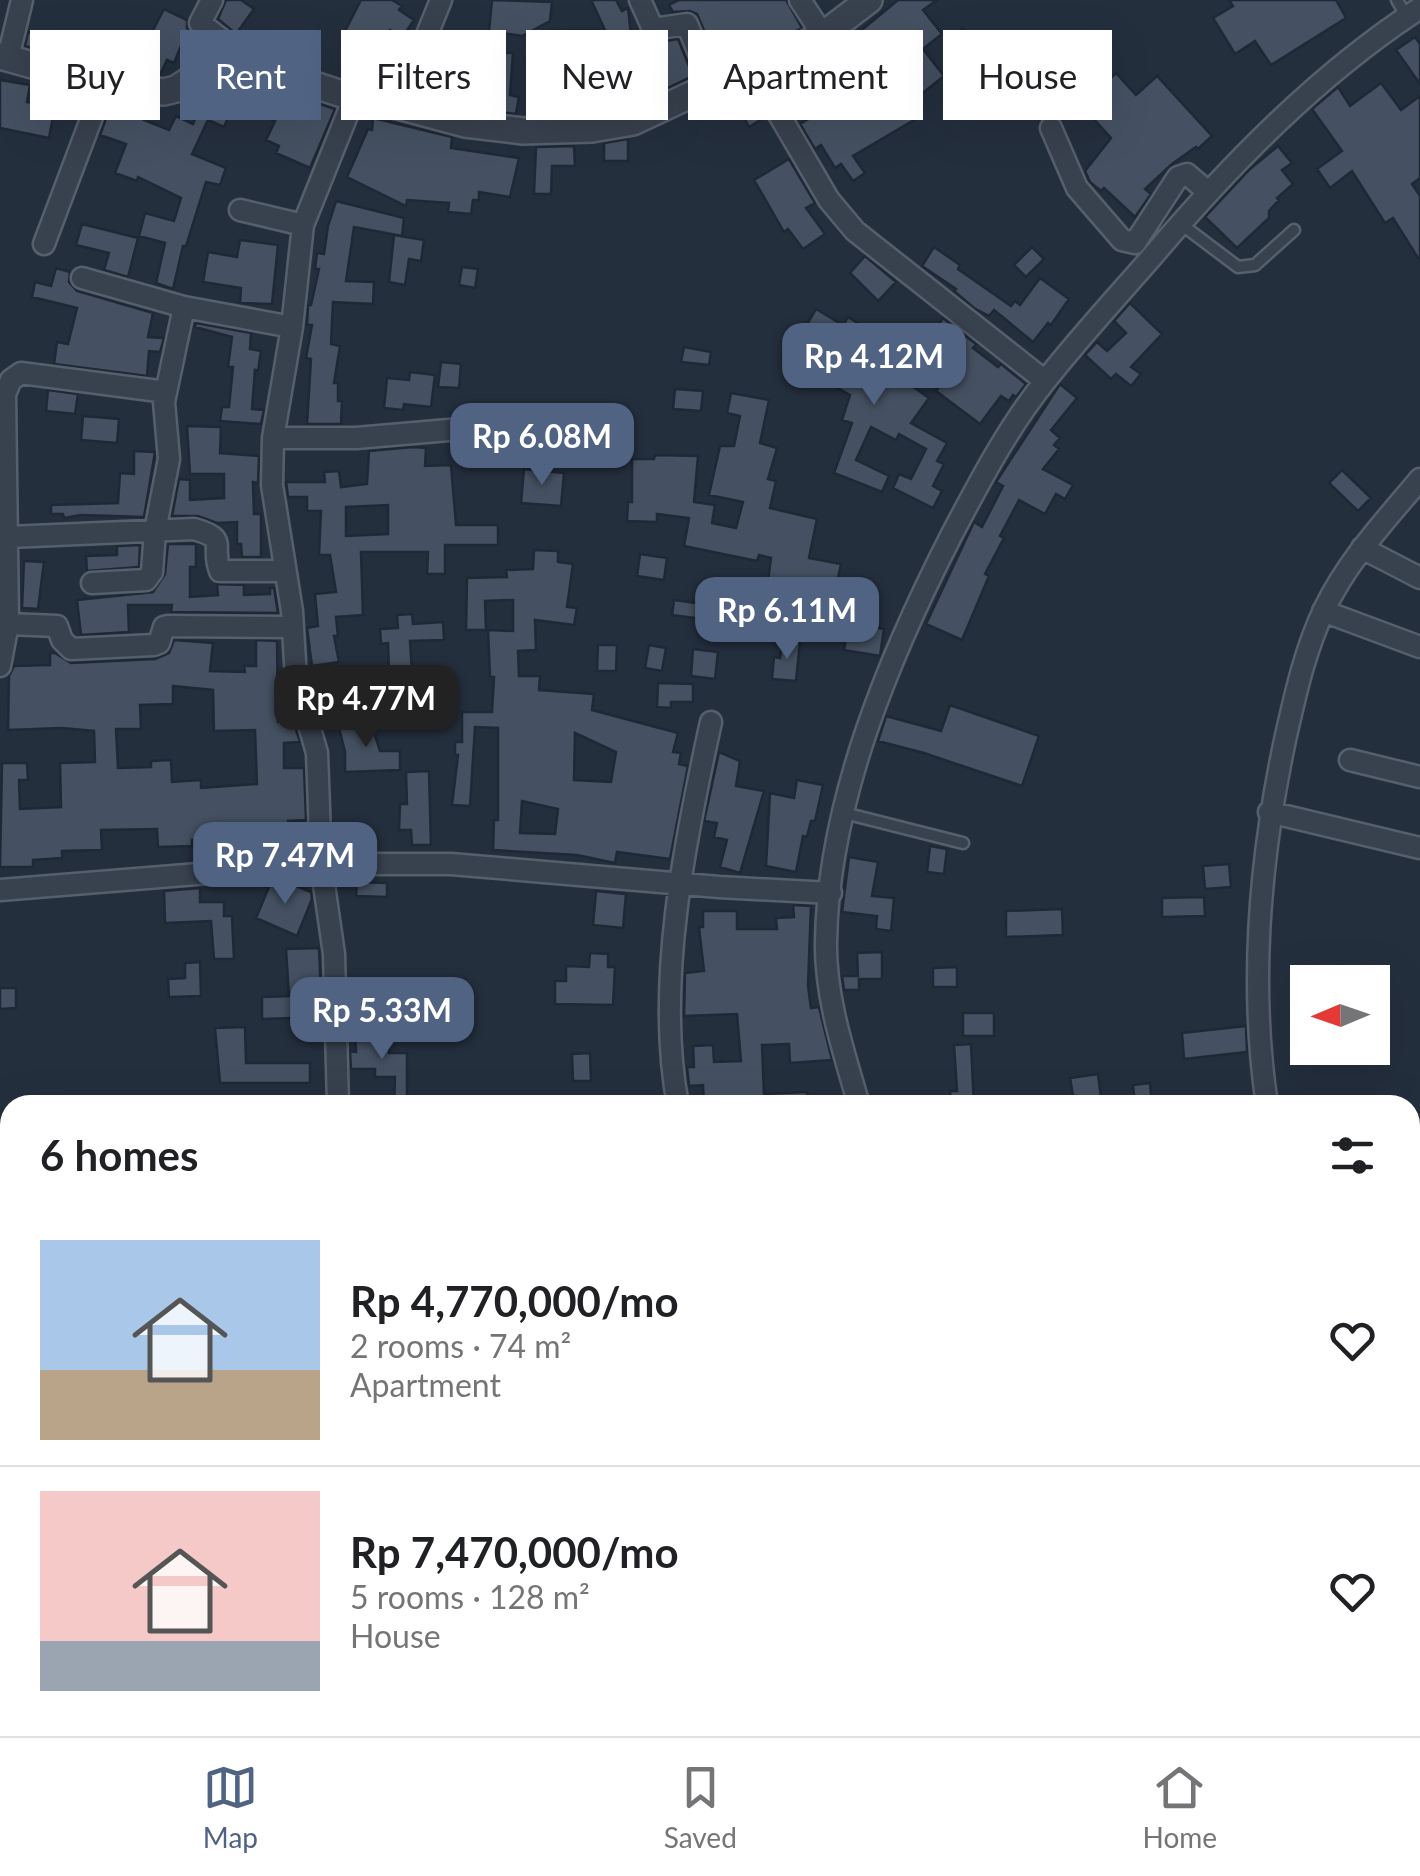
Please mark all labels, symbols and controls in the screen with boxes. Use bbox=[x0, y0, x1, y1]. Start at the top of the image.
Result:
chip: Buy bbox=[30, 30, 160, 120]
chip: Rent bbox=[180, 30, 321, 120]
chip: Filters bbox=[341, 30, 506, 120]
chip: New bbox=[526, 30, 668, 120]
chip: Apartment bbox=[688, 30, 923, 120]
chip: House bbox=[943, 30, 1112, 120]
pin: Rp 4.12M bbox=[771, 323, 977, 408]
text: Rp 4.12M bbox=[804, 336, 944, 375]
pin: Rp 6.08M bbox=[439, 403, 645, 488]
text: Rp 6.08M bbox=[472, 416, 612, 455]
pin: Rp 6.11M bbox=[684, 577, 890, 662]
text: Rp 6.11M bbox=[717, 590, 857, 629]
pin: Rp 4.77M bbox=[263, 665, 469, 750]
text: Rp 4.77M bbox=[296, 678, 436, 717]
pin: Rp 7.47M bbox=[182, 822, 388, 907]
text: Rp 7.47M bbox=[215, 835, 355, 874]
north arrow bbox=[1290, 965, 1390, 1065]
map controls bbox=[1290, 965, 1390, 1065]
pin: Rp 5.33M bbox=[279, 977, 485, 1062]
text: Rp 5.33M bbox=[312, 990, 452, 1029]
icon: filters bbox=[1325, 1128, 1380, 1183]
text: 6 homes bbox=[40, 1130, 198, 1180]
text: Rp 4,770,000/mo bbox=[350, 1276, 679, 1326]
icon: home bbox=[120, 1280, 240, 1400]
icon: heart bbox=[1325, 1313, 1380, 1368]
text: 2 rooms · 74 m² bbox=[350, 1326, 571, 1365]
text: Apartment bbox=[350, 1365, 501, 1404]
text: Rp 7,470,000/mo bbox=[350, 1527, 679, 1577]
icon: home bbox=[120, 1531, 240, 1651]
icon: heart bbox=[1325, 1564, 1380, 1619]
text: 5 rooms · 128 m² bbox=[350, 1577, 590, 1616]
text: House bbox=[350, 1616, 441, 1655]
tab: Map bbox=[203, 1760, 258, 1854]
tab: Saved bbox=[664, 1760, 737, 1854]
tab: Home bbox=[1143, 1760, 1217, 1854]

